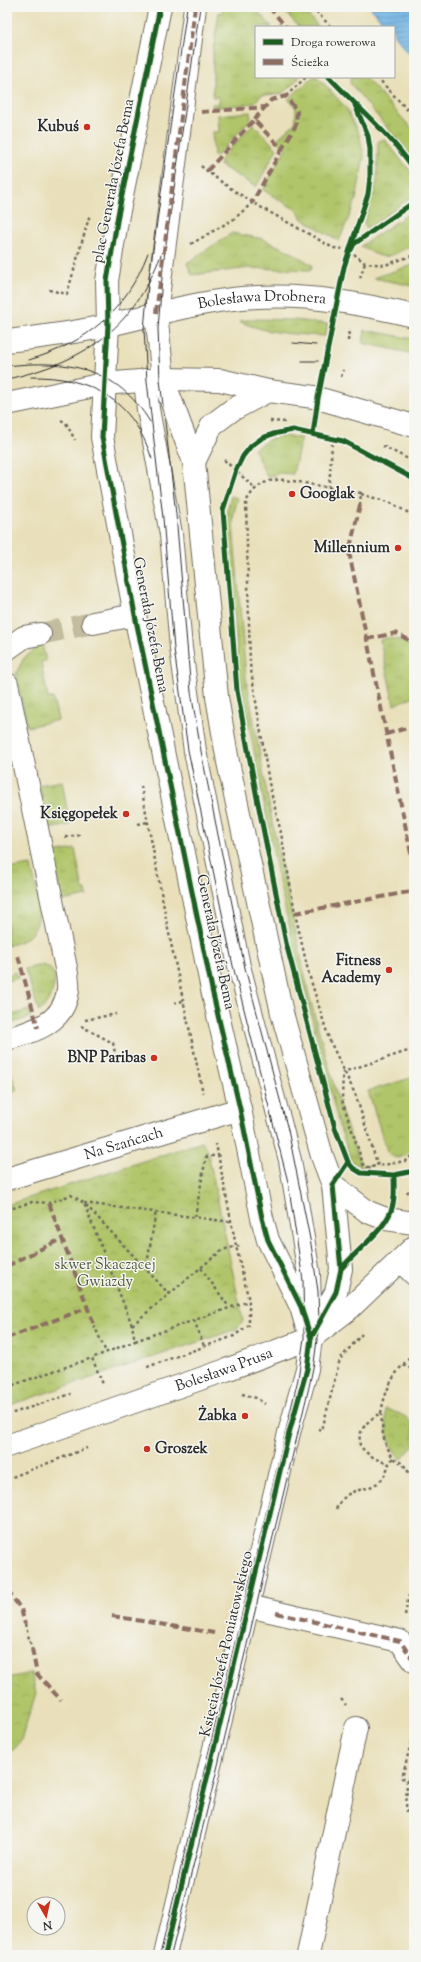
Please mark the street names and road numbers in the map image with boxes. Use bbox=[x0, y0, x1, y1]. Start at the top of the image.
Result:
street label: plac Generała Józefa Bema bbox=[88, 97, 140, 265]
street label: Bolesława Drobnera bbox=[196, 286, 327, 315]
street label: Generała Józefa Bema bbox=[127, 555, 173, 695]
street label: Generała Józefa Bema bbox=[190, 872, 240, 1012]
street label: Na Szańcach bbox=[82, 1122, 166, 1166]
street label: Bolesława Prusa bbox=[173, 1343, 276, 1397]
street label: Księcia Józefa Poniatowskiego bbox=[195, 1549, 259, 1739]

